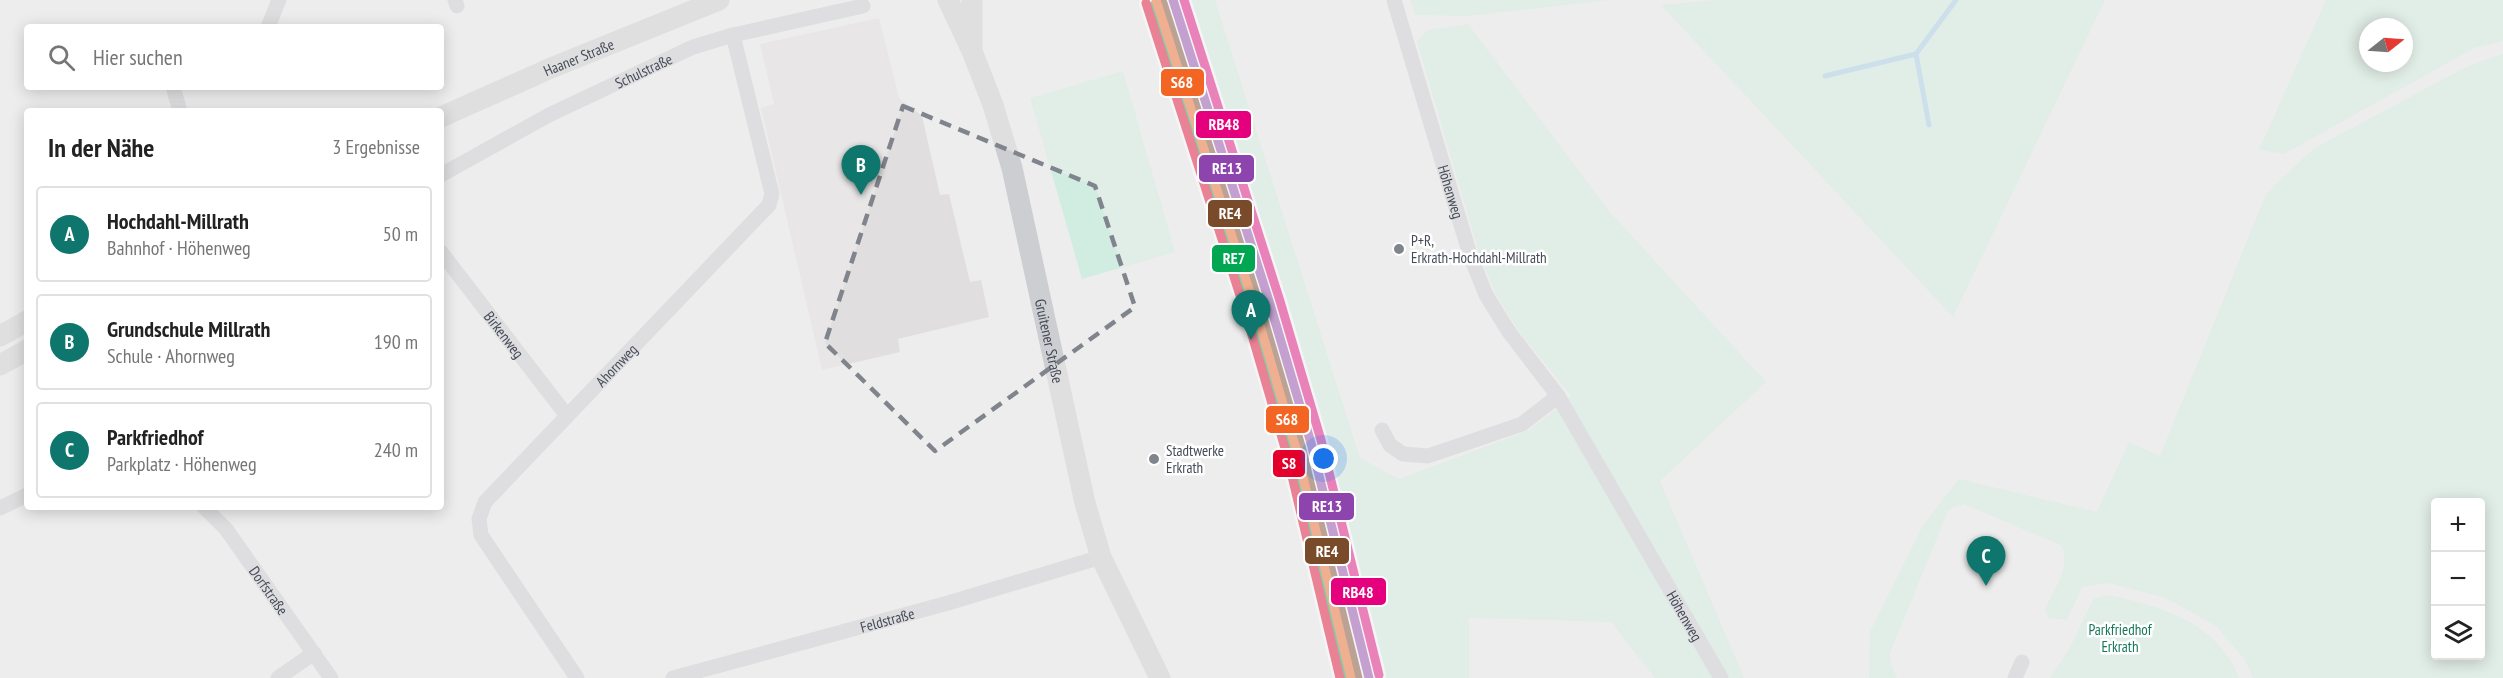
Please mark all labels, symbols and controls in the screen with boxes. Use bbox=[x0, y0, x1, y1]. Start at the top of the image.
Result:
north arrow bbox=[2359, 18, 2413, 72]
search box bbox=[24, 24, 444, 90]
street label: Haaner Straße bbox=[540, 34, 616, 80]
icon: search bbox=[45, 41, 78, 74]
text: Hier suchen bbox=[93, 43, 183, 71]
street label: Schulstraße bbox=[612, 49, 675, 92]
line badge: S68 bbox=[1160, 68, 1205, 97]
text: S68 bbox=[1171, 72, 1193, 92]
line badge: RB48 bbox=[1195, 110, 1252, 139]
text: RB48 bbox=[1208, 114, 1240, 134]
text: In der Nähe bbox=[48, 131, 154, 164]
text: 3 Ergebnisse bbox=[332, 134, 420, 160]
pin: B bbox=[842, 146, 880, 195]
line badge: RE13 bbox=[1198, 154, 1255, 183]
text: RE13 bbox=[1212, 158, 1242, 178]
street label: Höhenweg bbox=[1434, 162, 1468, 221]
line badge: RE4 bbox=[1207, 199, 1253, 228]
text: RE4 bbox=[1219, 203, 1242, 223]
text: Hochdahl-Millrath bbox=[107, 207, 249, 235]
text: A bbox=[64, 221, 75, 247]
text: 50 m bbox=[383, 221, 418, 247]
place label: P+R, Erkrath-Hochdahl-Millrath bbox=[1411, 231, 1547, 267]
text: Bahnhof · Höhenweg bbox=[107, 235, 251, 261]
marker: P+R, Erkrath-Hochdahl-Millrath bbox=[1392, 242, 1406, 256]
line badge: RE7 bbox=[1211, 244, 1256, 273]
text: RE7 bbox=[1223, 248, 1245, 268]
pin: A bbox=[1232, 290, 1270, 340]
street label: Gruitener Straße bbox=[1031, 297, 1068, 385]
street label: Birkenweg bbox=[480, 307, 528, 362]
text: Grundschule Millrath bbox=[107, 315, 270, 343]
text: B bbox=[65, 329, 74, 355]
text: 190 m bbox=[374, 329, 418, 355]
street label: Ahornweg bbox=[591, 340, 641, 390]
text: Schule · Ahornweg bbox=[107, 343, 235, 369]
line badge: S68 bbox=[1265, 405, 1310, 434]
text: S68 bbox=[1276, 409, 1298, 429]
text: Parkfriedhof bbox=[107, 423, 203, 451]
text: C bbox=[65, 437, 74, 463]
text: 240 m bbox=[374, 437, 418, 463]
place label: Stadtwerke Erkrath bbox=[1166, 441, 1224, 477]
your location bbox=[1309, 444, 1338, 473]
line badge: S8 bbox=[1272, 449, 1306, 478]
text: Parkplatz · Höhenweg bbox=[107, 451, 257, 477]
marker: Stadtwerke Erkrath bbox=[1147, 452, 1161, 466]
text: S8 bbox=[1282, 453, 1296, 473]
line badge: RE13 bbox=[1298, 492, 1355, 521]
text: RE13 bbox=[1312, 496, 1342, 516]
map controls bbox=[2431, 498, 2485, 660]
button: + bbox=[2431, 498, 2485, 552]
pin: C bbox=[1966, 536, 2006, 586]
line badge: RE4 bbox=[1304, 537, 1350, 565]
text: RE4 bbox=[1316, 541, 1339, 561]
button: − bbox=[2431, 552, 2485, 606]
street label: Dorfstraße bbox=[245, 562, 293, 618]
line badge: RB48 bbox=[1330, 577, 1387, 606]
text: RB48 bbox=[1342, 582, 1374, 602]
street label: Höhenweg bbox=[1663, 587, 1707, 644]
street label: Feldstraße bbox=[858, 603, 916, 636]
button: layers bbox=[2431, 606, 2485, 660]
park label: Parkfriedhof Erkrath bbox=[2089, 620, 2153, 656]

